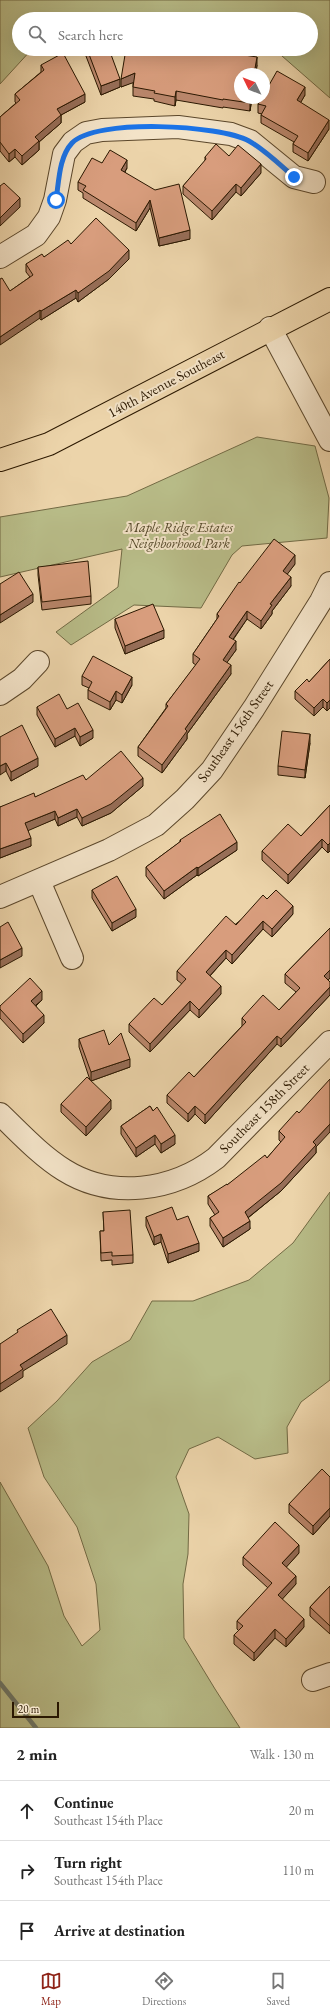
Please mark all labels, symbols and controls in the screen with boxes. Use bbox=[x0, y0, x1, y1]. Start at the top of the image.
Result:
search box bbox=[12, 12, 318, 56]
icon: search bbox=[26, 23, 48, 45]
text: Search here bbox=[58, 25, 123, 44]
north arrow bbox=[234, 68, 270, 104]
route end bbox=[285, 168, 303, 186]
route start bbox=[47, 191, 65, 209]
street label: 140th Avenue Southeast bbox=[104, 344, 228, 421]
park label: Maple Ridge Estates Neighborhood Park bbox=[124, 518, 233, 552]
street label: Southeast 156th Street bbox=[193, 676, 277, 786]
street label: Southeast 158th Street bbox=[215, 1059, 313, 1157]
scale bar bbox=[12, 1700, 59, 1719]
text: 20 m bbox=[18, 1702, 39, 1716]
text: 2 min bbox=[16, 1743, 57, 1765]
text: Walk · 130 m bbox=[250, 1746, 314, 1763]
text: Continue bbox=[54, 1793, 114, 1812]
icon: ahead bbox=[16, 1800, 38, 1822]
text: 20 m bbox=[289, 1802, 314, 1819]
text: Southeast 154th Place bbox=[54, 1812, 163, 1829]
text: Turn right bbox=[54, 1853, 122, 1872]
icon: right bbox=[16, 1860, 38, 1882]
text: 110 m bbox=[283, 1862, 314, 1879]
text: Southeast 154th Place bbox=[54, 1872, 163, 1889]
icon: arrive bbox=[16, 1920, 38, 1942]
text: Arrive at destination bbox=[54, 1921, 185, 1940]
tab: Map bbox=[40, 1970, 62, 2008]
tab: Directions bbox=[142, 1970, 186, 2008]
tab: Saved bbox=[266, 1970, 290, 2008]

